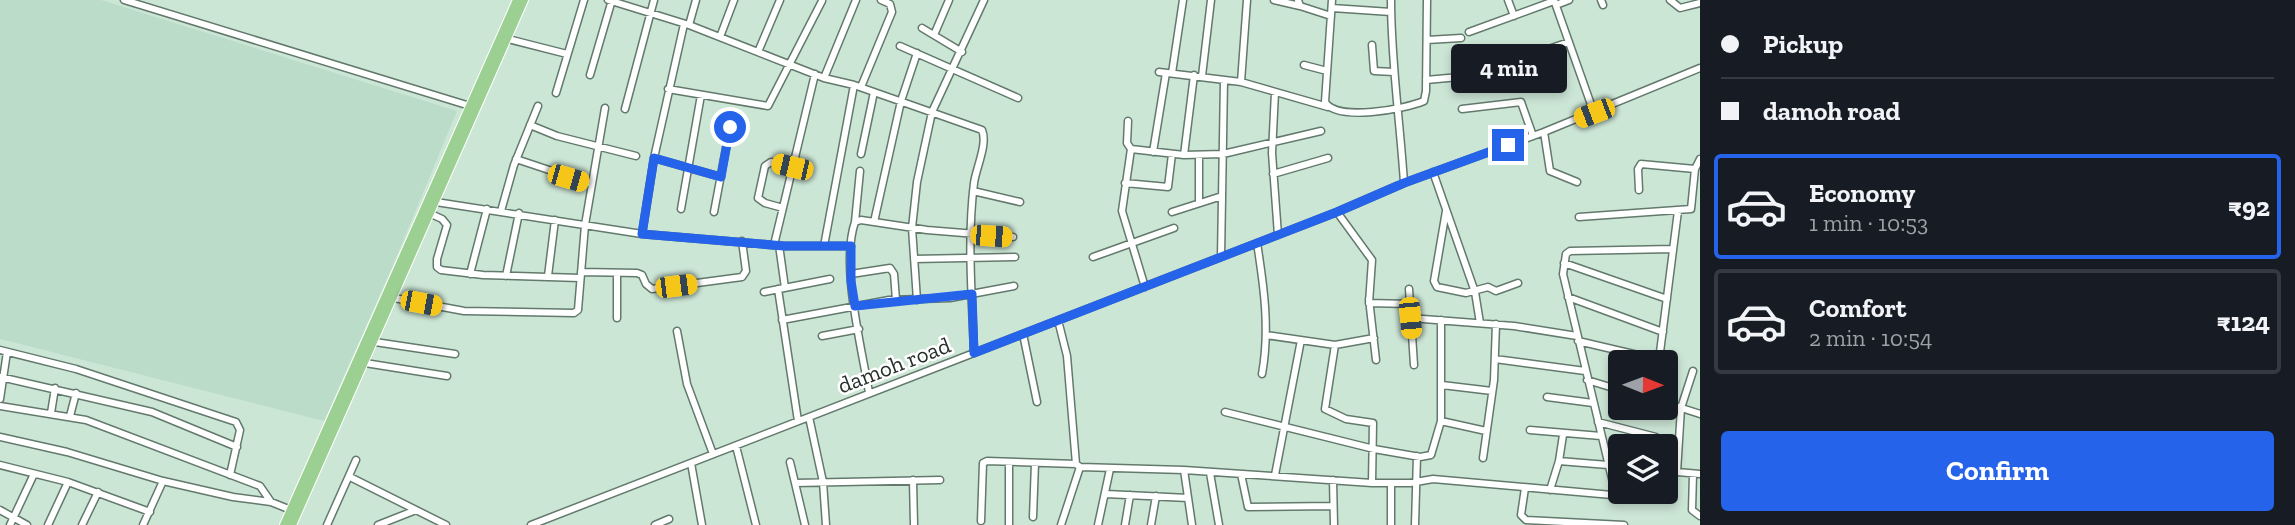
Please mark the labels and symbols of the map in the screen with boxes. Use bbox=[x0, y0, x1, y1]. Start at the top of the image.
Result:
callout: 4 min bbox=[1450, 44, 1566, 92]
car bbox=[1571, 96, 1618, 130]
route start bbox=[714, 111, 746, 143]
route end bbox=[1492, 129, 1524, 161]
car bbox=[770, 152, 815, 182]
car bbox=[545, 162, 592, 194]
car bbox=[970, 224, 1013, 248]
car bbox=[654, 273, 699, 299]
car bbox=[399, 289, 444, 317]
car bbox=[1398, 296, 1423, 340]
street label: damoh road bbox=[834, 331, 955, 399]
north arrow bbox=[1608, 350, 1678, 420]

